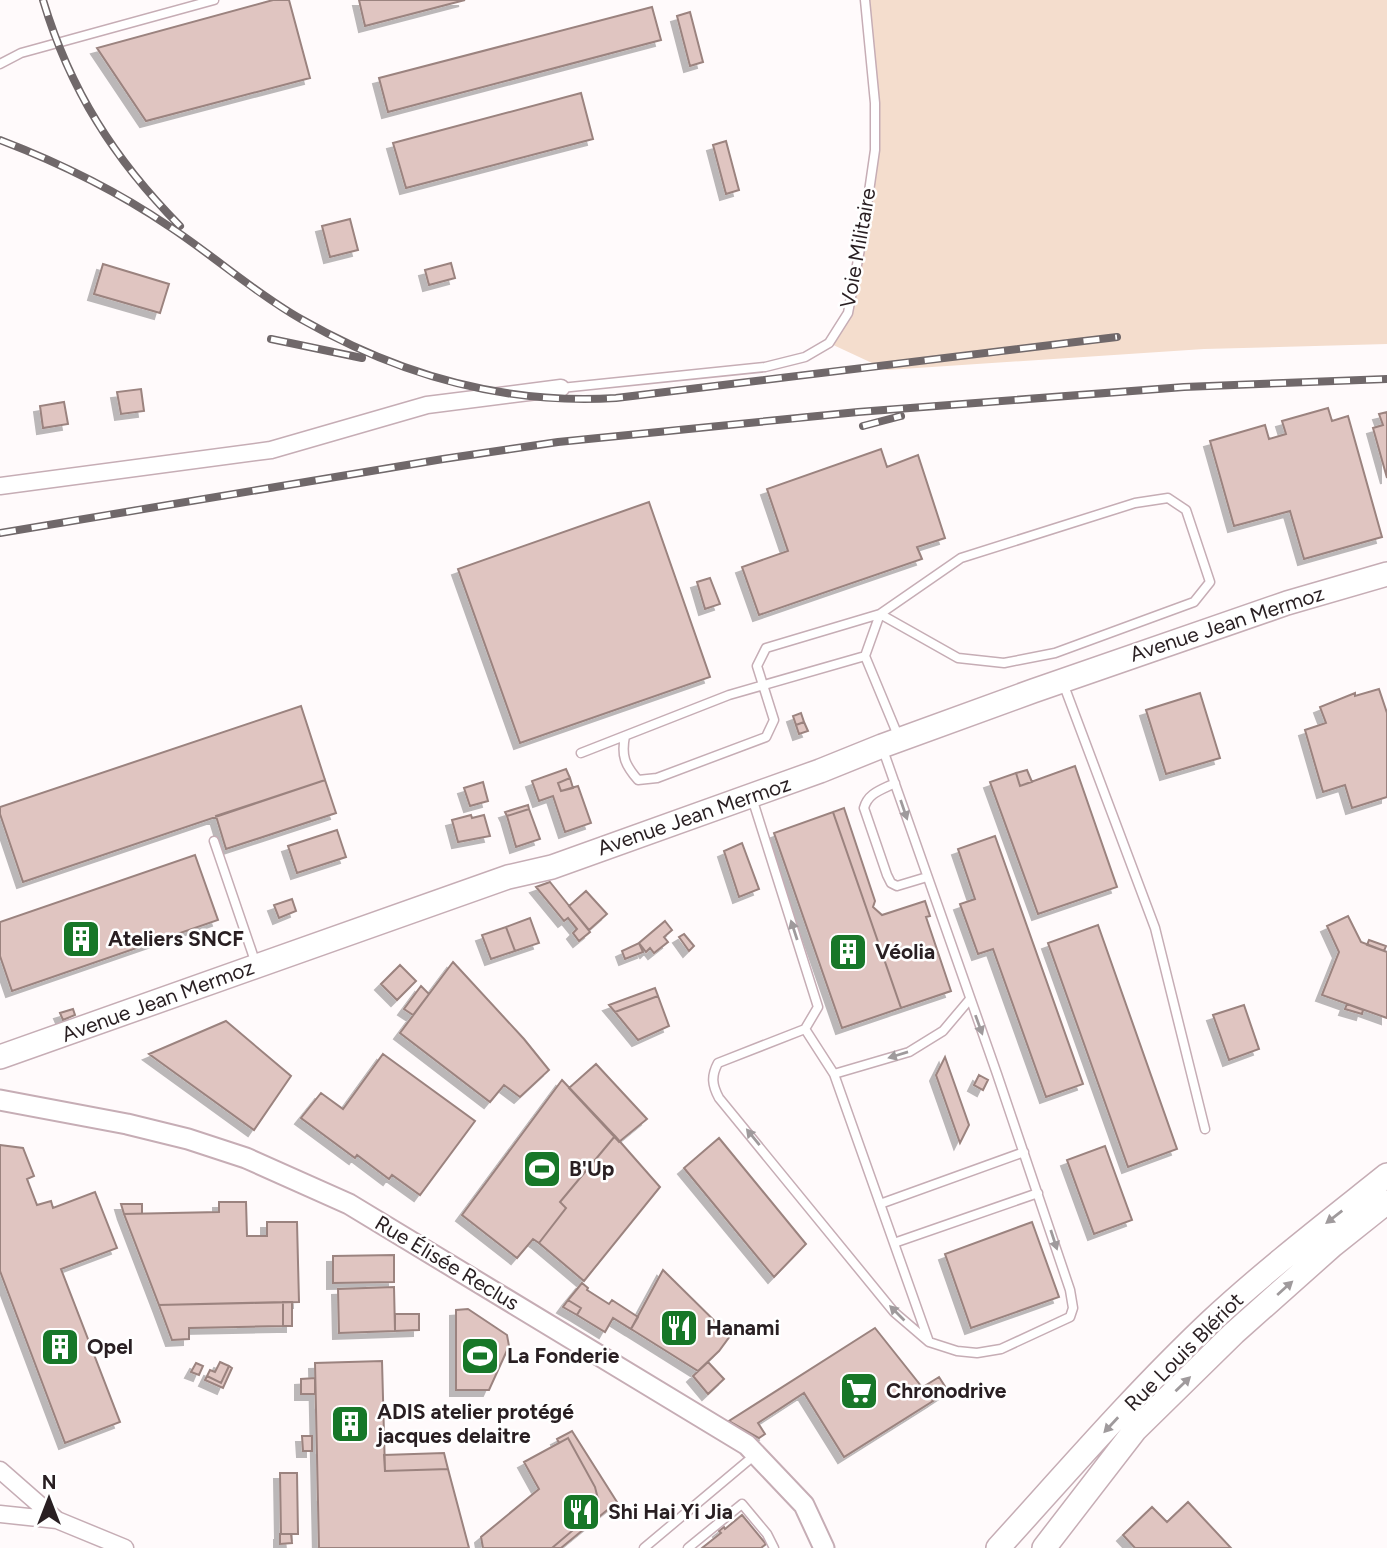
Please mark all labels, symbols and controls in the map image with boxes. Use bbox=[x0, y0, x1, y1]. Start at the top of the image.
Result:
street label: Voie Militaire bbox=[835, 186, 880, 310]
street label: Avenue Jean Mermoz bbox=[1127, 580, 1327, 667]
street label: Avenue Jean Mermoz bbox=[594, 771, 794, 860]
one-way arrow bbox=[899, 800, 910, 821]
building icon: Ateliers SNCF bbox=[60, 918, 102, 960]
one-way arrow bbox=[788, 920, 799, 941]
place label: Ateliers SNCF bbox=[108, 926, 244, 951]
building icon: Véolia bbox=[827, 931, 869, 973]
place label: Véolia bbox=[875, 939, 935, 964]
street label: Avenue Jean Mermoz bbox=[58, 954, 257, 1047]
one-way arrow bbox=[974, 1015, 985, 1036]
one-way arrow bbox=[888, 1051, 909, 1061]
one-way arrow bbox=[746, 1129, 761, 1146]
sports icon: B'Up bbox=[521, 1148, 563, 1190]
place label: B'Up bbox=[569, 1156, 614, 1181]
street label: Rue Élisée Reclus bbox=[371, 1210, 524, 1315]
one-way arrow bbox=[1325, 1210, 1343, 1225]
one-way arrow bbox=[1049, 1230, 1060, 1251]
one-way arrow bbox=[1276, 1281, 1293, 1296]
street label: Rue Louis Blériot bbox=[1119, 1287, 1248, 1416]
one-way arrow bbox=[890, 1305, 906, 1322]
restaurant icon: Hanami bbox=[658, 1307, 700, 1349]
place label: Hanami bbox=[706, 1315, 780, 1340]
building icon: Opel bbox=[39, 1326, 81, 1368]
place label: Opel bbox=[87, 1334, 133, 1359]
sports icon: La Fonderie bbox=[459, 1335, 501, 1377]
place label: La Fonderie bbox=[507, 1343, 620, 1368]
supermarket icon: Chronodrive bbox=[838, 1370, 880, 1412]
one-way arrow bbox=[1174, 1375, 1191, 1392]
place label: Chronodrive bbox=[886, 1378, 1007, 1403]
place label: ADIS atelier protégé jacques delaitre bbox=[375, 1399, 574, 1448]
building icon: ADIS atelier protégé jacques delaitre bbox=[329, 1403, 371, 1445]
one-way arrow bbox=[1103, 1416, 1119, 1434]
north arrow bbox=[14, 1464, 84, 1534]
text: N bbox=[42, 1471, 56, 1494]
restaurant icon: Shi Hai Yi Jia bbox=[560, 1491, 602, 1533]
place label: Shi Hai Yi Jia bbox=[608, 1499, 733, 1524]

